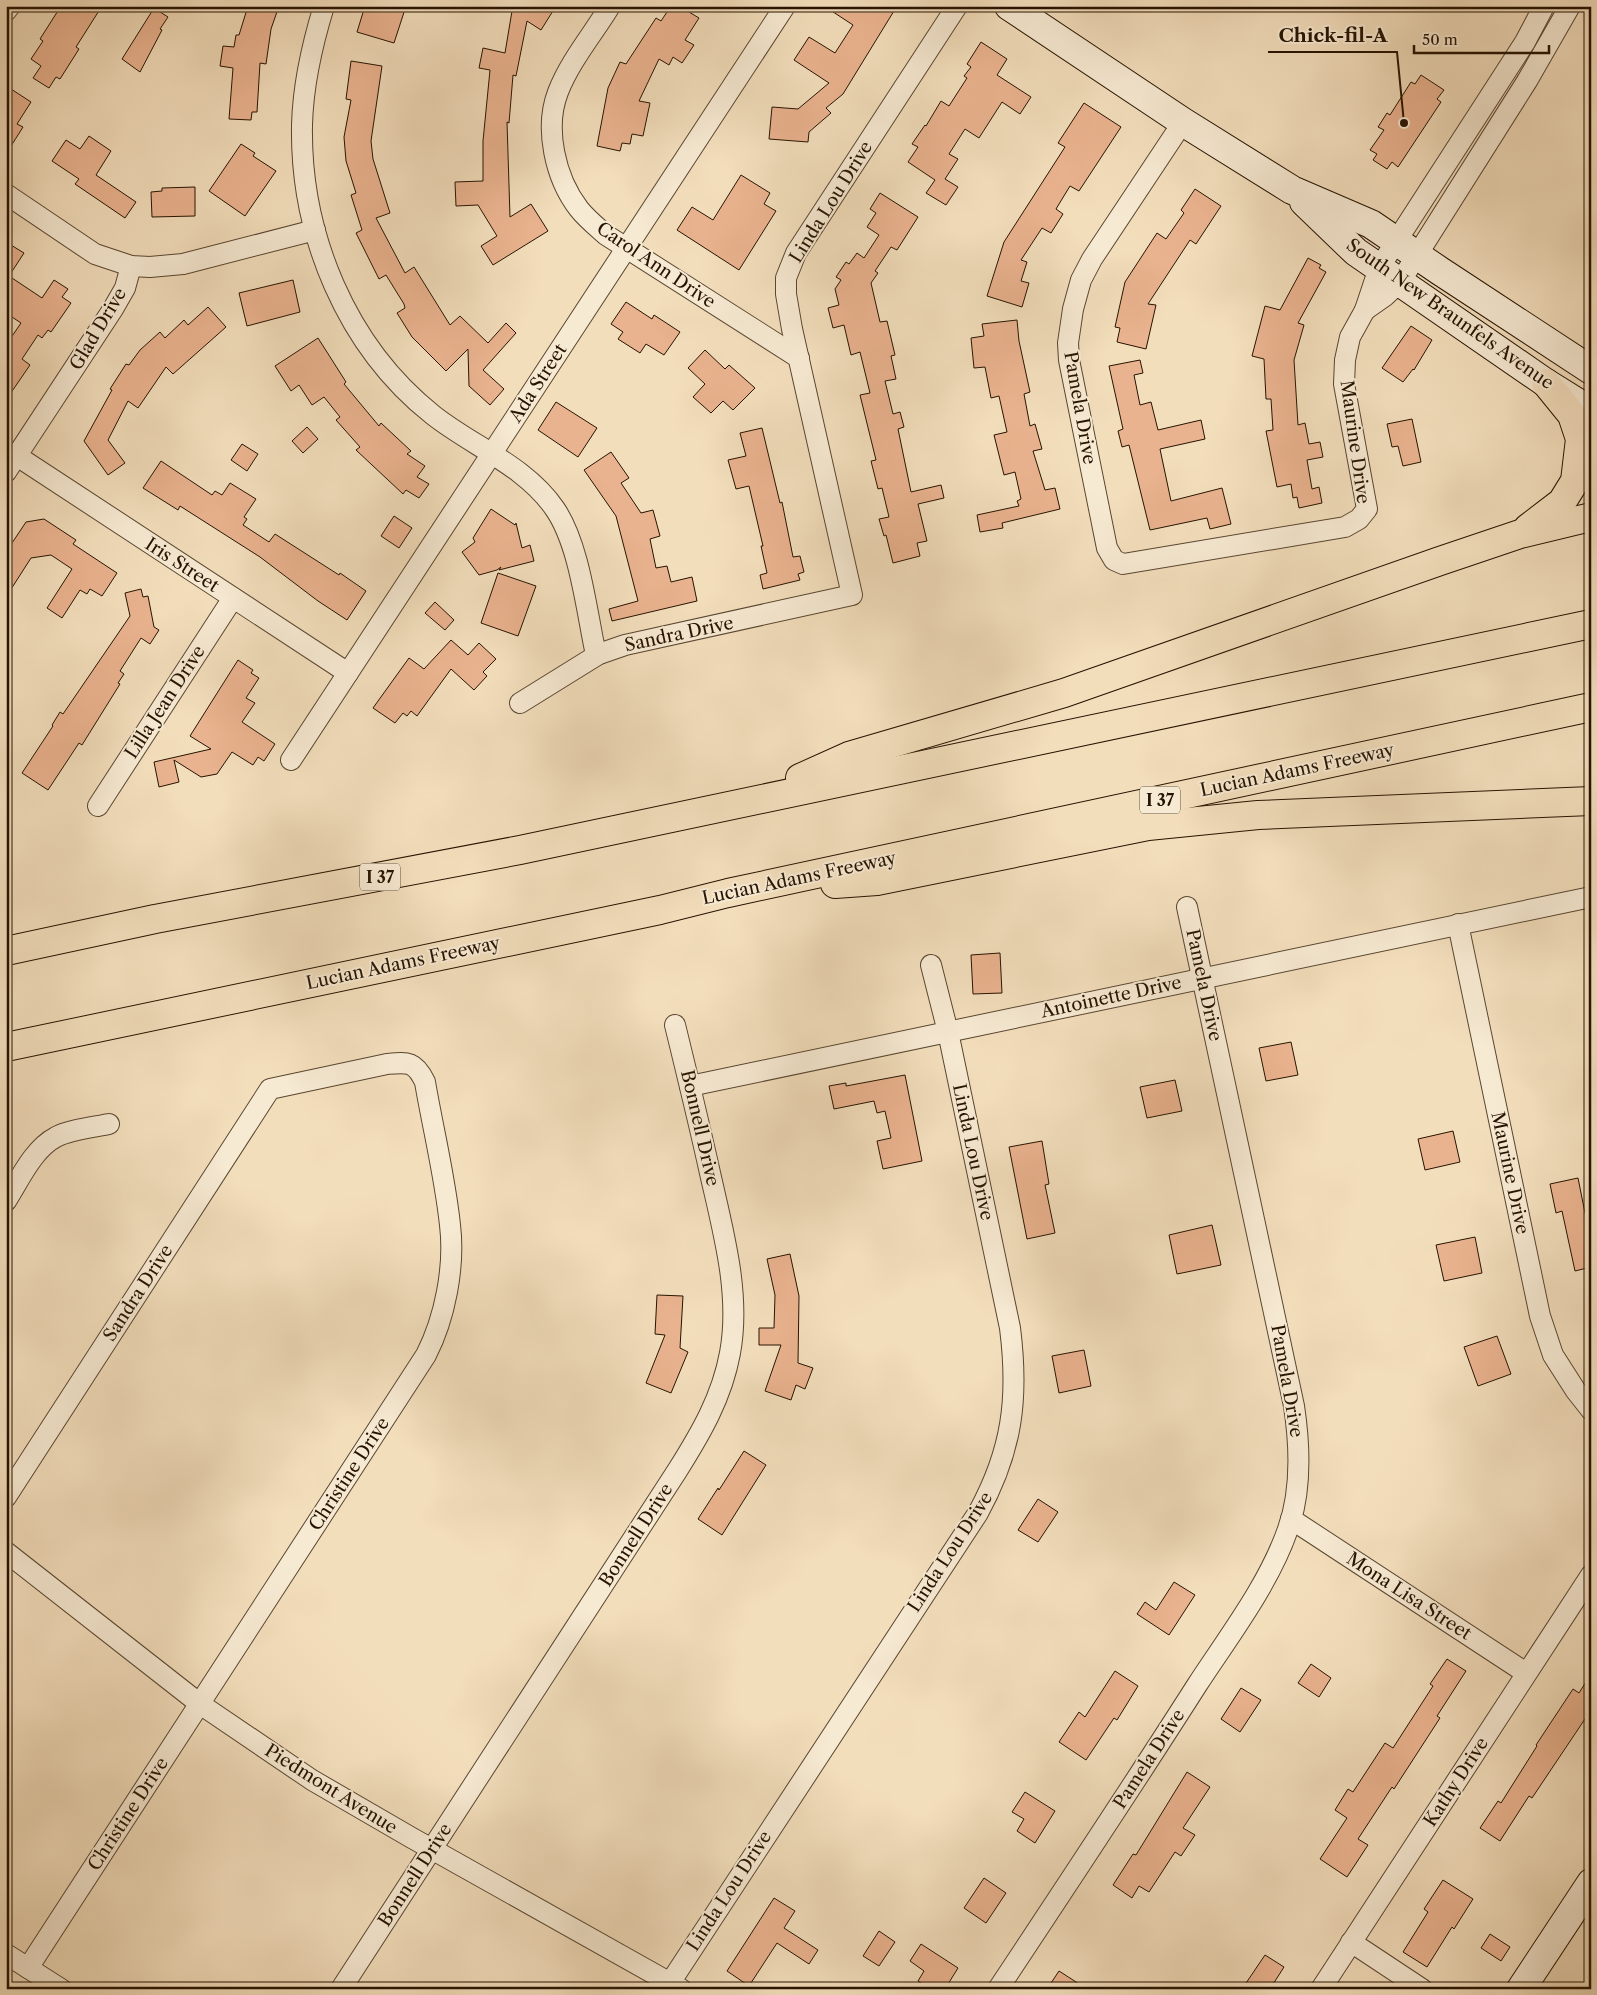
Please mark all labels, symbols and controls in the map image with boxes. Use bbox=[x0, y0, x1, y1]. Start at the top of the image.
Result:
callout: Chick-fil-A bbox=[1268, 18, 1397, 52]
scale bar bbox=[1414, 22, 1550, 54]
text: Chick-fil-A bbox=[1278, 24, 1389, 47]
text: 50 m bbox=[1422, 30, 1458, 49]
street label: Linda Lou Drive bbox=[785, 137, 877, 267]
street label: Carol Ann Drive bbox=[592, 217, 720, 313]
street label: South New Braunfels Avenue bbox=[1342, 234, 1558, 394]
street label: Glad Drive bbox=[65, 284, 131, 374]
street label: Ada Street bbox=[504, 339, 572, 427]
street label: Pamela Drive bbox=[1059, 350, 1101, 466]
street label: Maurine Drive bbox=[1335, 379, 1375, 505]
street label: Iris Street bbox=[141, 533, 224, 597]
street label: Sandra Drive bbox=[623, 612, 735, 656]
street label: Lilla Jean Drive bbox=[120, 641, 210, 763]
street label: Lucian Adams Freeway bbox=[1198, 738, 1397, 801]
road number: I 37 bbox=[1140, 786, 1180, 814]
street label: Lucian Adams Freeway bbox=[700, 846, 899, 909]
road number: I 37 bbox=[360, 864, 400, 890]
street label: Pamela Drive bbox=[1181, 927, 1227, 1043]
street label: Lucian Adams Freeway bbox=[304, 931, 503, 994]
street label: Antoinette Drive bbox=[1038, 971, 1183, 1023]
street label: Bonnell Drive bbox=[676, 1068, 724, 1188]
street label: Linda Lou Drive bbox=[948, 1082, 998, 1222]
street label: Maurine Drive bbox=[1486, 1110, 1534, 1236]
street label: Sandra Drive bbox=[99, 1241, 177, 1345]
street label: Pamela Drive bbox=[1266, 1323, 1308, 1439]
street label: Christine Drive bbox=[304, 1413, 394, 1535]
street label: Bonnell Drive bbox=[595, 1479, 677, 1591]
street label: Linda Lou Drive bbox=[903, 1488, 997, 1616]
street label: Mona Lisa Street bbox=[1342, 1547, 1476, 1645]
street label: Pamela Drive bbox=[1109, 1705, 1189, 1813]
street label: Kathy Drive bbox=[1419, 1733, 1493, 1831]
street label: Piedmont Avenue bbox=[261, 1739, 401, 1839]
street label: Christine Drive bbox=[83, 1753, 173, 1875]
street label: Bonnell Drive bbox=[374, 1819, 456, 1931]
street label: Linda Lou Drive bbox=[682, 1827, 776, 1955]

